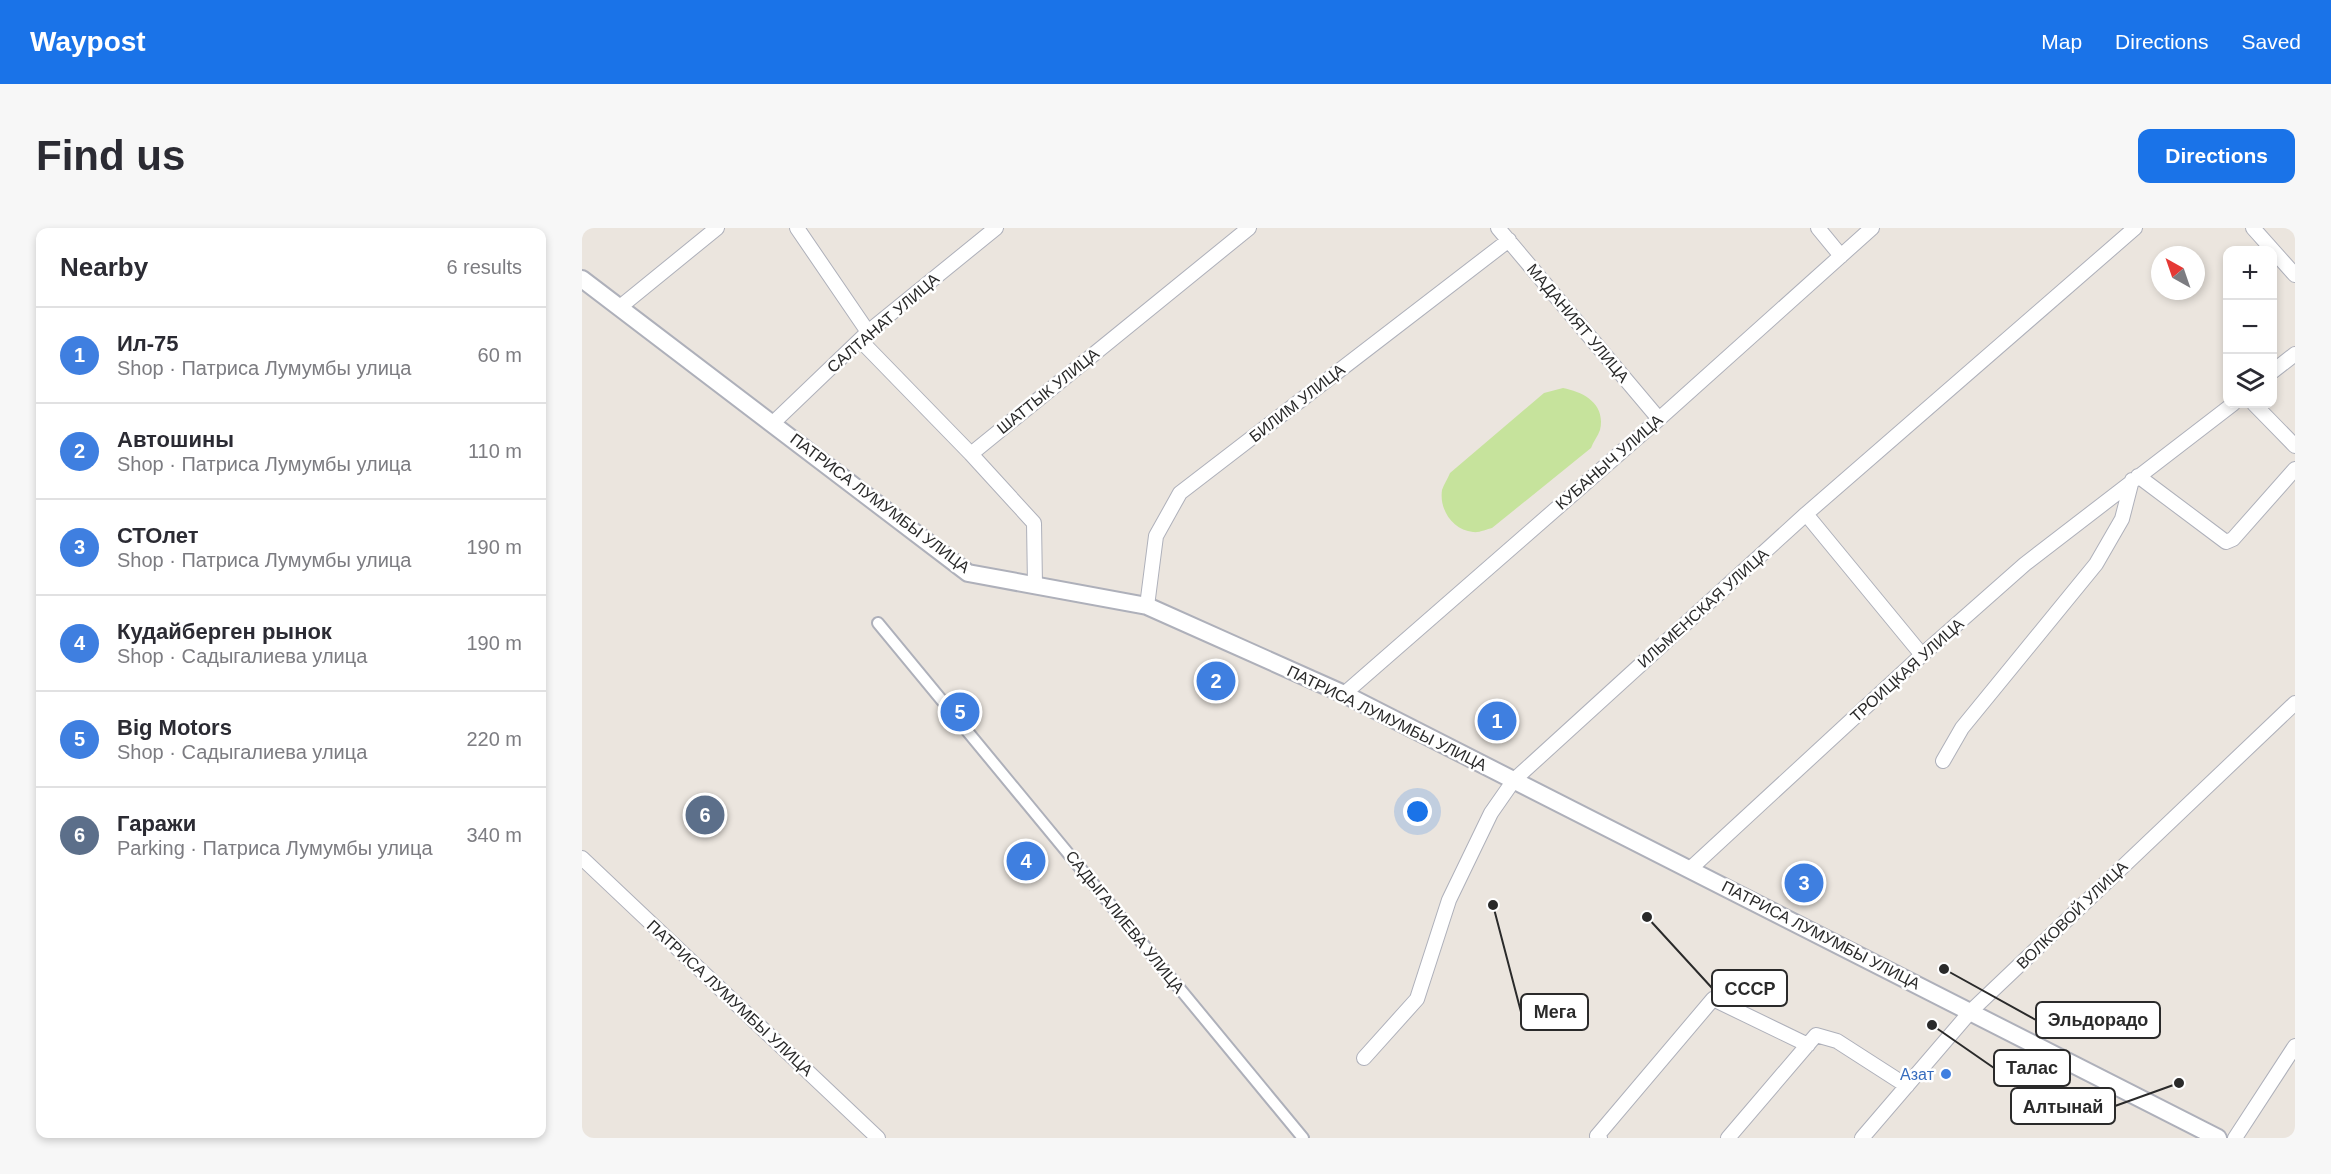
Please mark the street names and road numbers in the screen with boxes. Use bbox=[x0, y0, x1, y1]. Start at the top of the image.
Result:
street label: МАДАНИЯТ УЛИЦА bbox=[1524, 260, 1633, 386]
street label: САЛТАНАТ УЛИЦА bbox=[824, 270, 942, 376]
street label: ШАТТЫК УЛИЦА bbox=[994, 345, 1102, 437]
street label: БИЛИМ УЛИЦА bbox=[1246, 360, 1348, 445]
street label: КУБАНЫЧ УЛИЦА bbox=[1552, 411, 1666, 513]
street label: ПАТРИСА ЛУМУМБЫ УЛИЦА bbox=[787, 430, 973, 576]
street label: ИЛЬМЕНСКАЯ УЛИЦА bbox=[1634, 545, 1772, 671]
street label: ТРОИЦКАЯ УЛИЦА bbox=[1847, 615, 1967, 725]
street label: ПАТРИСА ЛУМУМБЫ УЛИЦА bbox=[1284, 662, 1490, 774]
street label: САДЫГАЛИЕВА УЛИЦА bbox=[1062, 847, 1188, 997]
street label: ВОЛКОВОЙ УЛИЦА bbox=[2012, 857, 2131, 972]
street label: ПАТРИСА ЛУМУМБЫ УЛИЦА bbox=[1719, 878, 1923, 993]
street label: ПАТРИСА ЛУМУМБЫ УЛИЦА bbox=[644, 917, 816, 1079]

